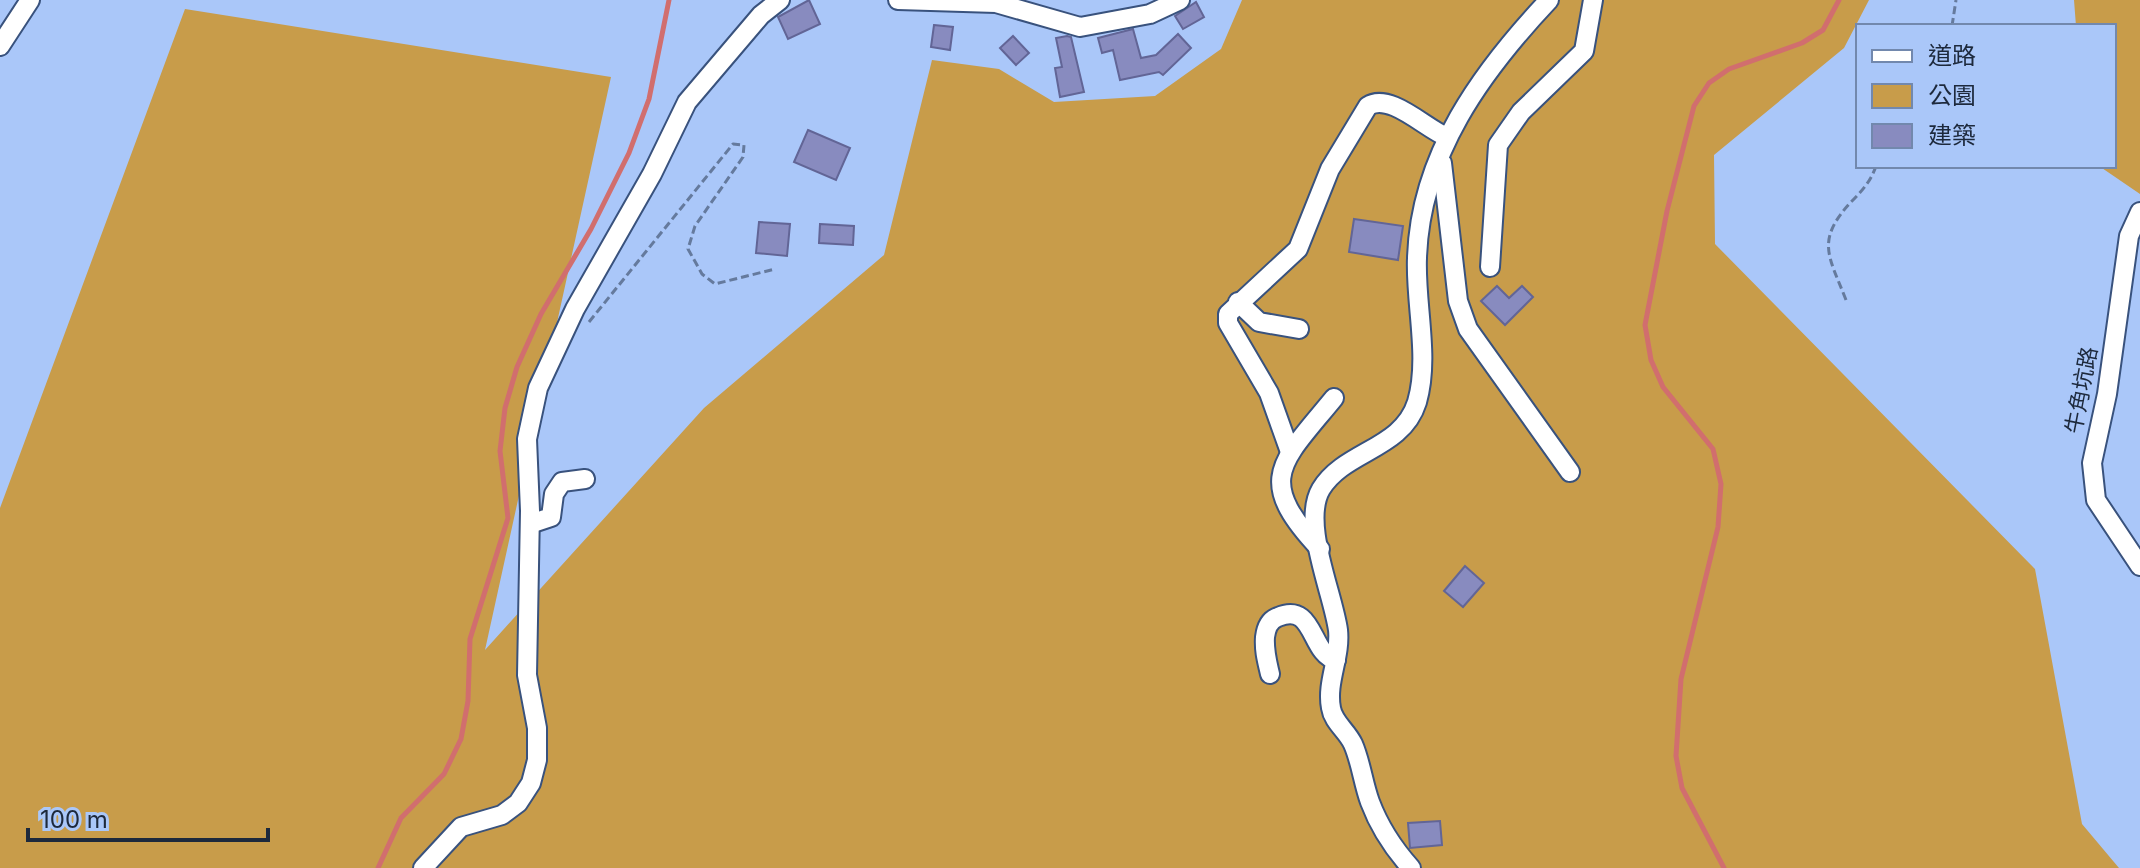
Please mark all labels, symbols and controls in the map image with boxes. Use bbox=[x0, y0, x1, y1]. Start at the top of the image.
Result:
legend bbox=[1856, 24, 2116, 168]
text: 道路 bbox=[1928, 41, 1976, 70]
text: 公園 bbox=[1928, 81, 1976, 110]
text: 建築 bbox=[1928, 121, 1976, 150]
street label: 牛角坑路 bbox=[2060, 344, 2102, 436]
scale bar bbox=[28, 792, 268, 842]
text: 100 m bbox=[40, 805, 108, 834]

